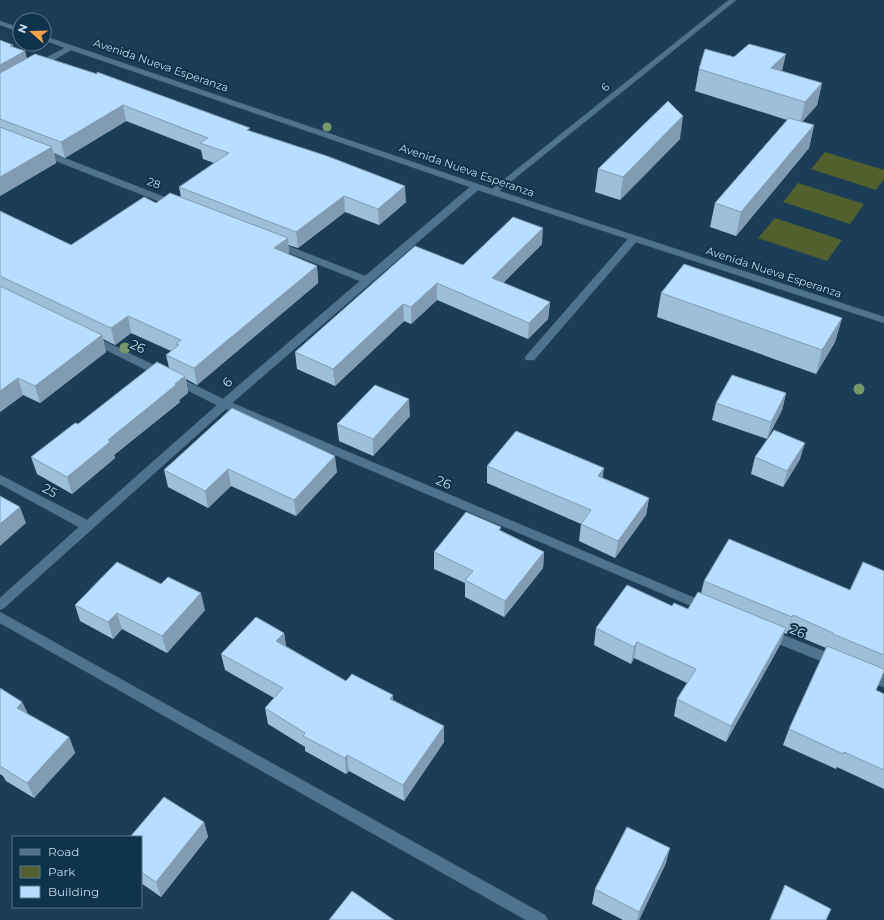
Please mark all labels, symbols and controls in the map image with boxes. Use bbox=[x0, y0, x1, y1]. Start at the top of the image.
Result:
north arrow bbox=[12, 12, 52, 52]
text: N bbox=[15, 22, 31, 35]
street label: Avenida Nueva Esperanza bbox=[92, 35, 230, 95]
street label: 6 bbox=[598, 79, 612, 95]
street label: Avenida Nueva Esperanza bbox=[398, 140, 536, 200]
street label: 28 bbox=[145, 174, 163, 192]
street label: Avenida Nueva Esperanza bbox=[704, 243, 844, 301]
street label: 26 bbox=[128, 335, 148, 357]
street label: 6 bbox=[219, 373, 235, 391]
street label: 26 bbox=[434, 472, 454, 492]
street label: 25 bbox=[40, 479, 60, 501]
street label: 26 bbox=[788, 621, 808, 641]
legend bbox=[12, 836, 142, 908]
text: Road bbox=[48, 844, 79, 859]
text: Park bbox=[48, 864, 76, 879]
text: Building bbox=[48, 884, 99, 899]

